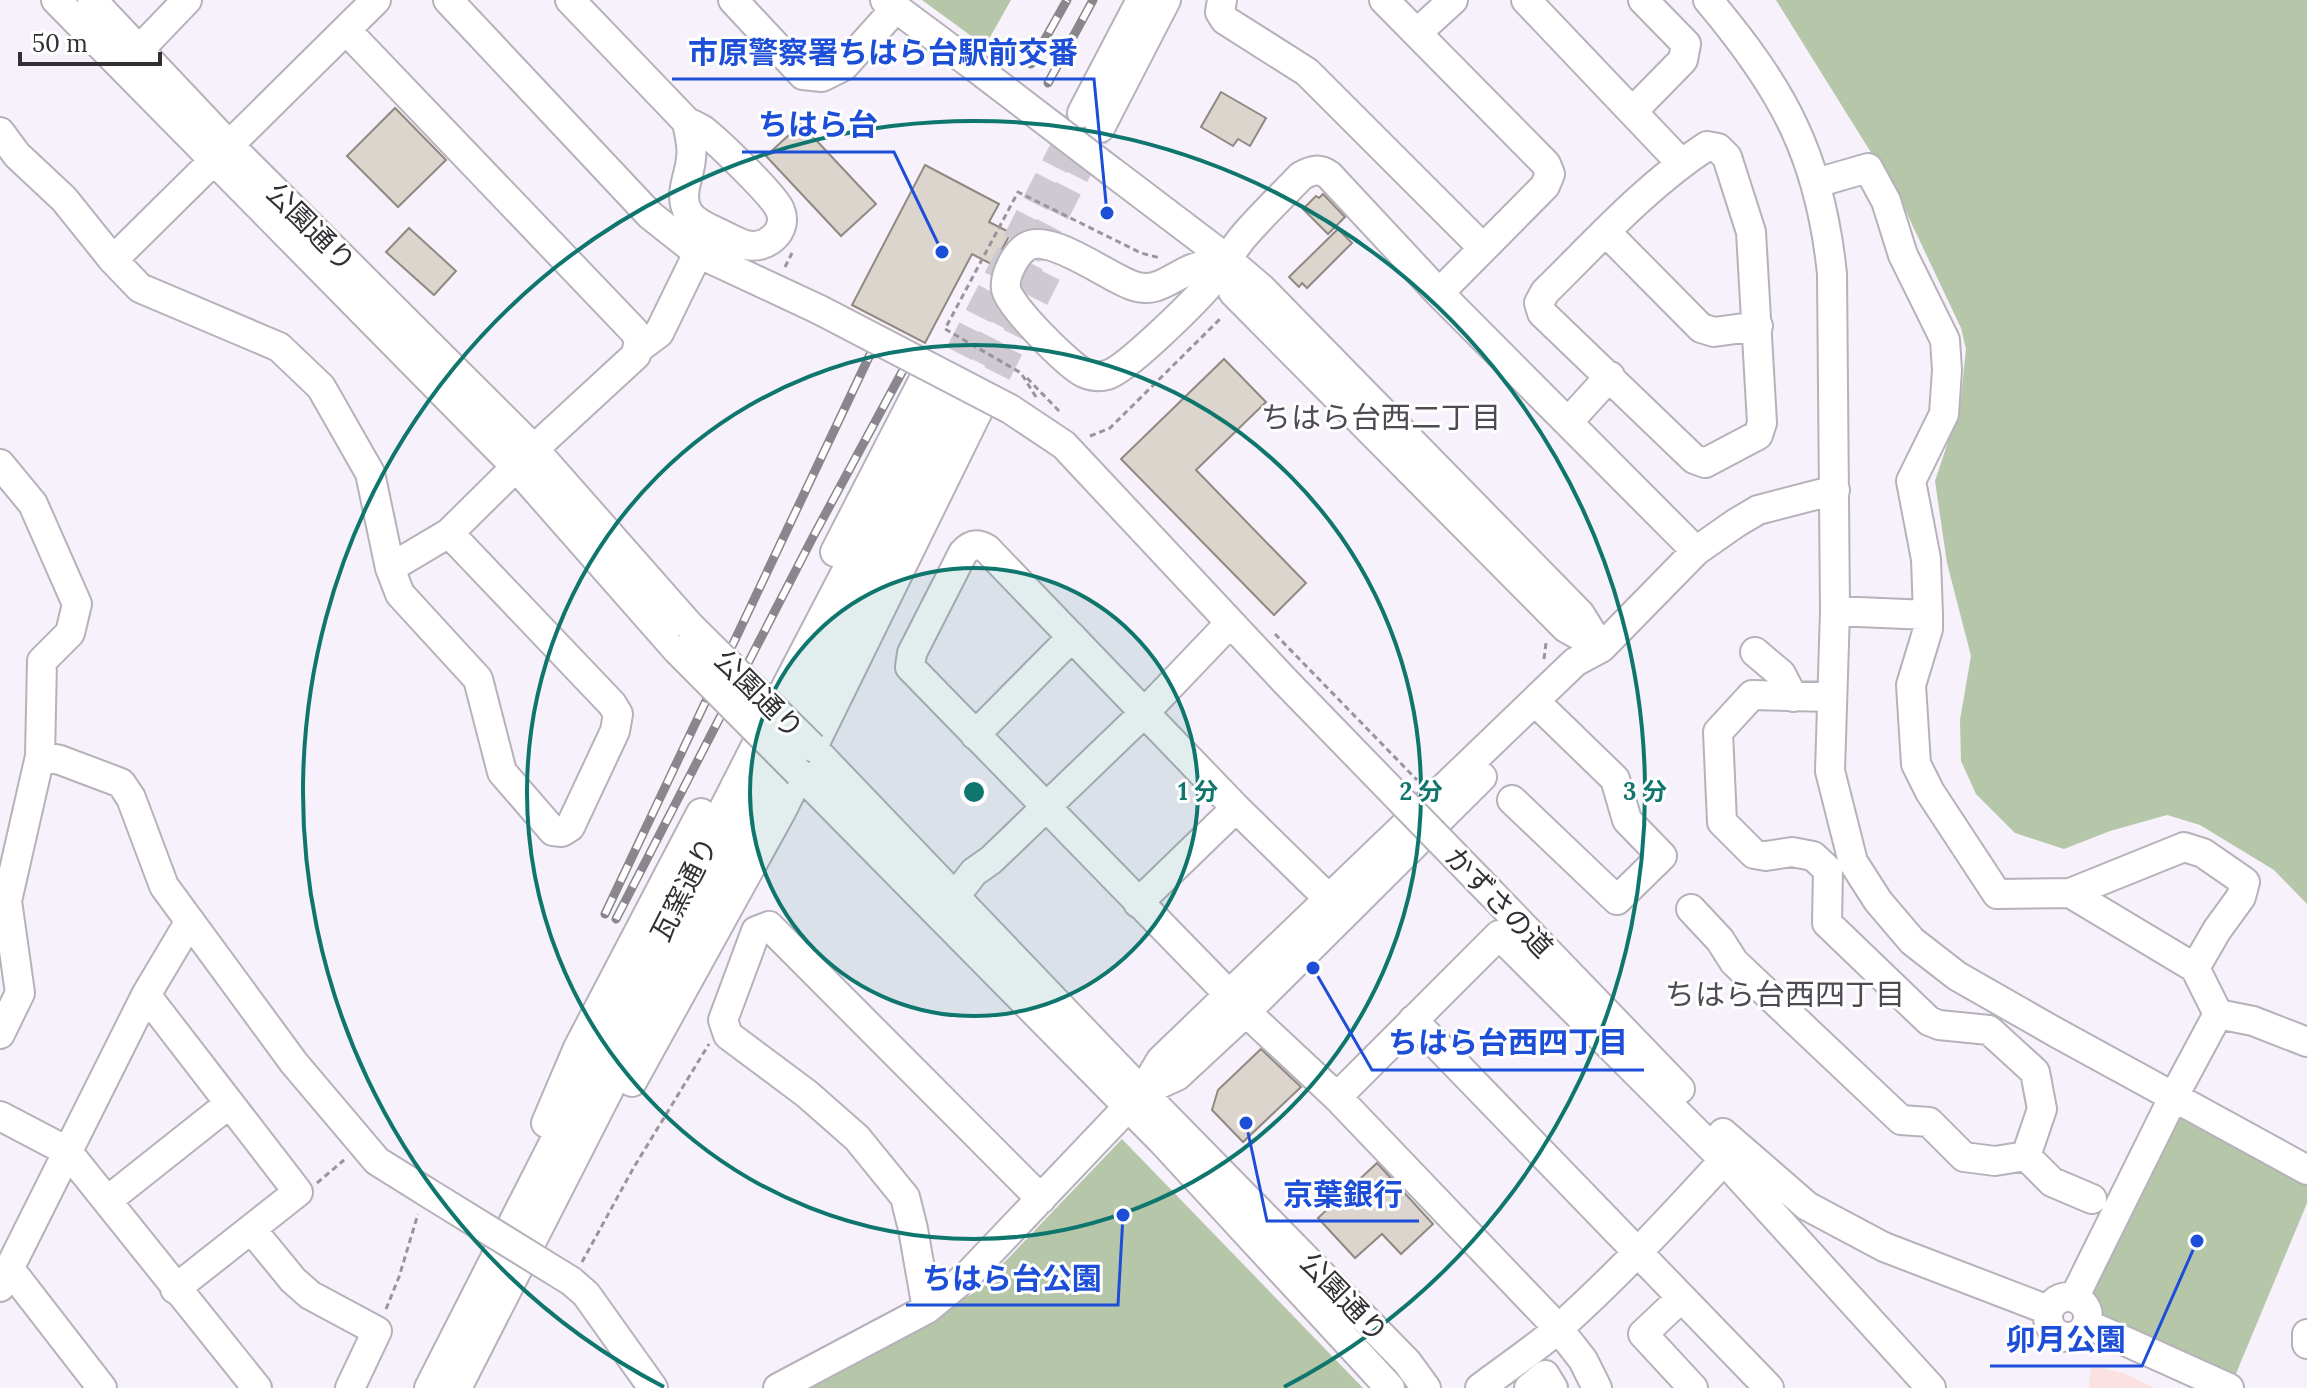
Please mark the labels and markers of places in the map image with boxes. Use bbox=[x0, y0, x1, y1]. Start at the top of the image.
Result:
callout: 市原警察署ちはら台駅前交番 bbox=[672, 25, 1094, 79]
callout: ちはら台 bbox=[742, 98, 894, 152]
centre of rings bbox=[960, 778, 988, 806]
callout: ちはら台西四丁目 bbox=[1372, 1016, 1644, 1070]
callout: 京葉銀行 bbox=[1267, 1167, 1419, 1221]
callout: ちはら台公園 bbox=[906, 1251, 1118, 1305]
callout: 卯月公園 bbox=[1990, 1312, 2142, 1366]

